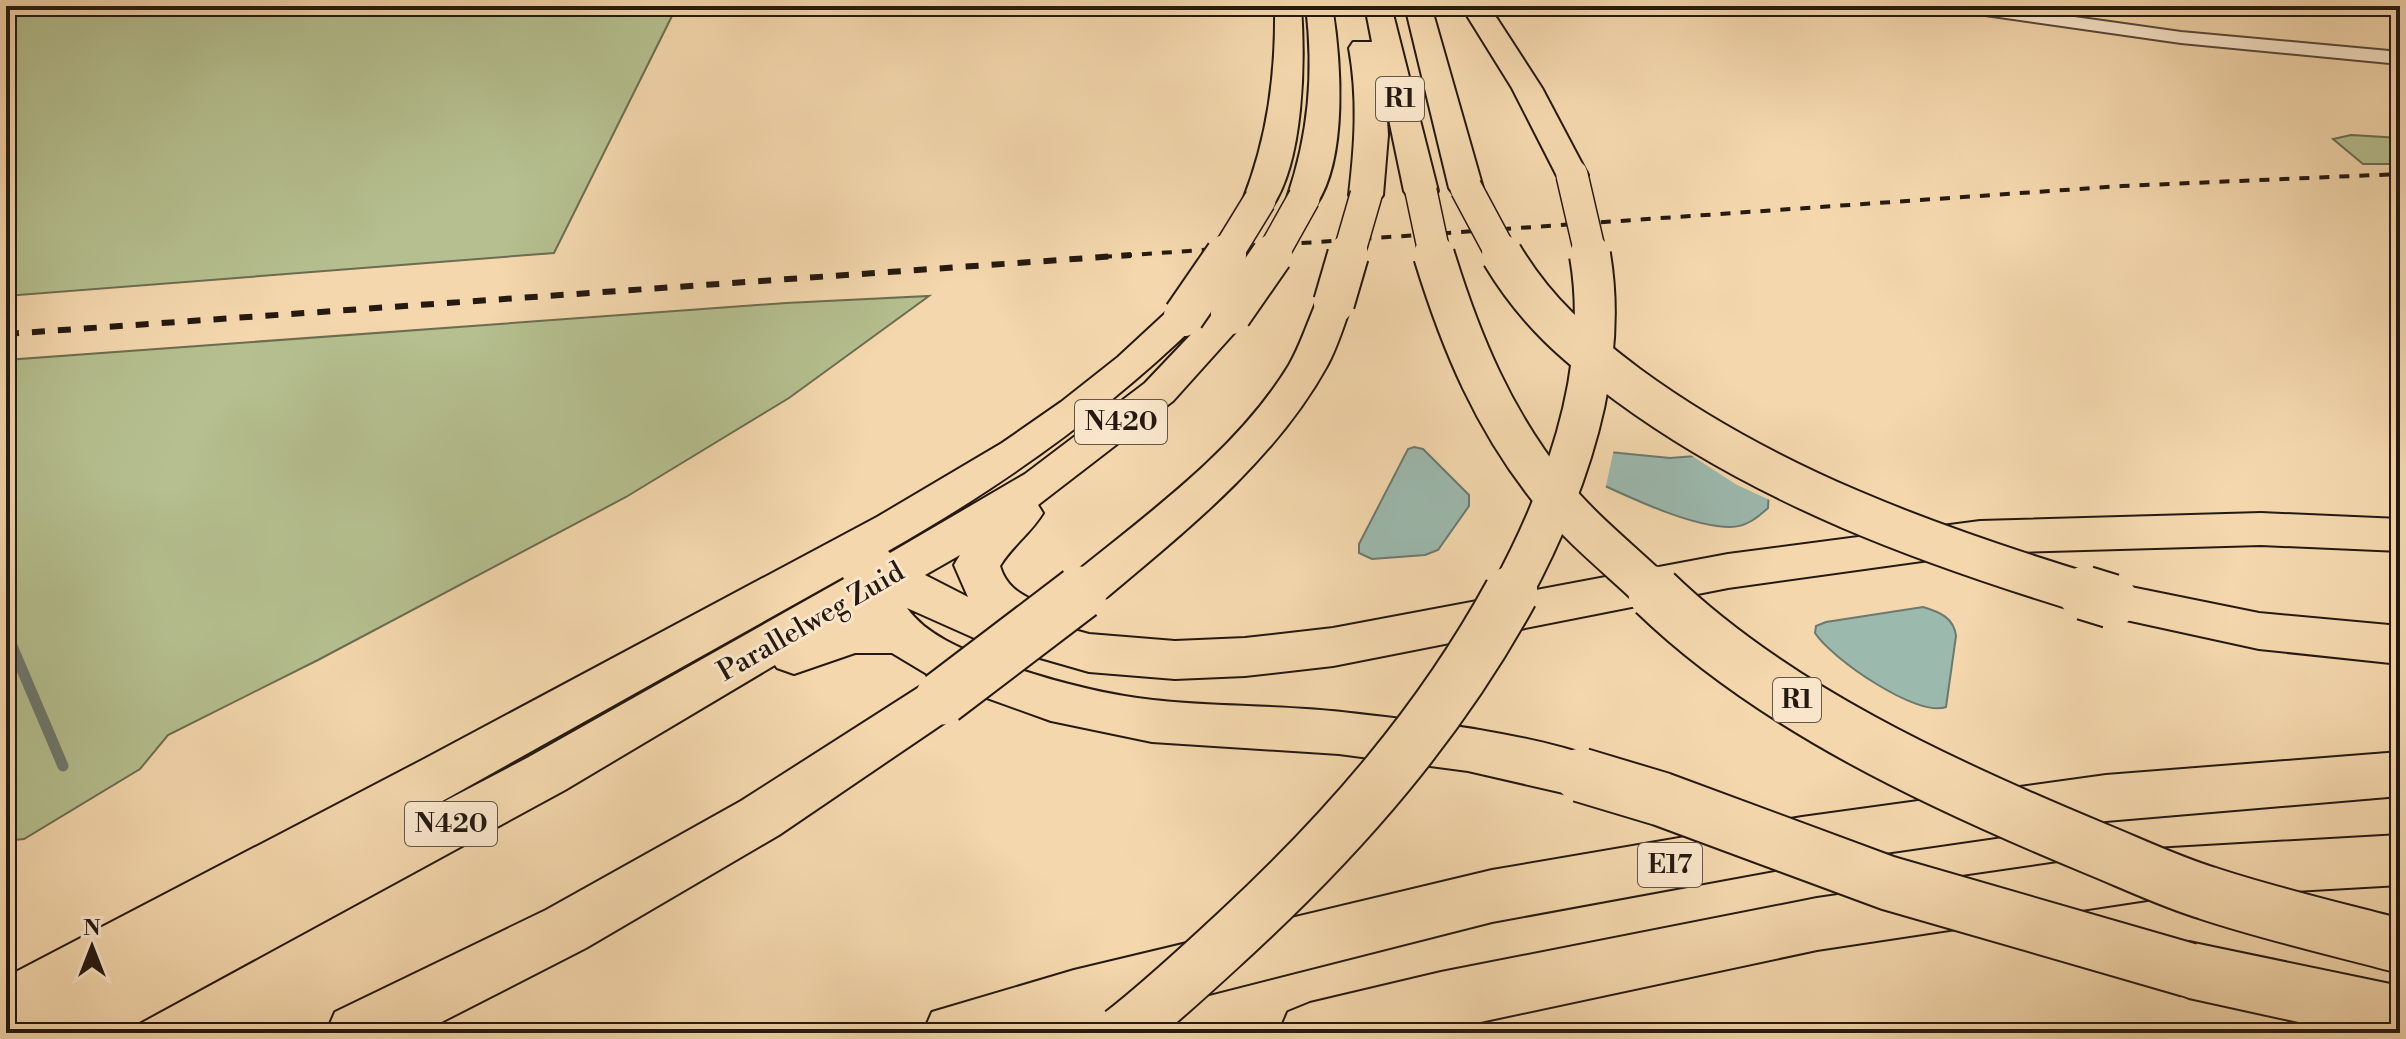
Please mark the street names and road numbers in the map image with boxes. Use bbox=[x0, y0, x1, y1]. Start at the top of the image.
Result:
road number: R1 bbox=[1376, 77, 1424, 121]
road number: N420 bbox=[1075, 400, 1167, 444]
street label: Parallelweg Zuid bbox=[711, 554, 911, 690]
road number: R1 bbox=[1773, 678, 1821, 722]
road number: N420 bbox=[405, 802, 497, 846]
road number: E17 bbox=[1638, 843, 1702, 887]

